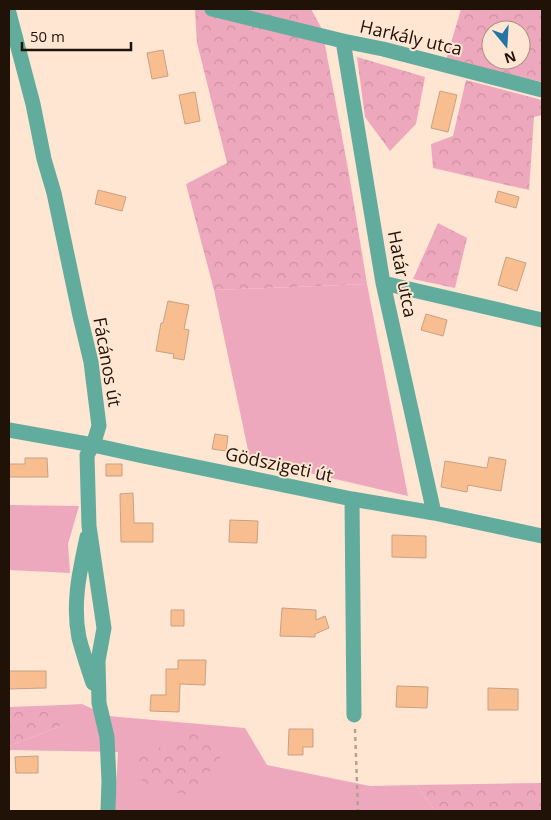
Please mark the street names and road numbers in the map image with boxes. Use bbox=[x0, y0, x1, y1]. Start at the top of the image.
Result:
street label: Harkály utca bbox=[358, 14, 465, 60]
street label: Határ utca bbox=[383, 228, 423, 319]
street label: Fácános út bbox=[88, 315, 128, 408]
street label: Gödszigeti út bbox=[223, 441, 335, 487]

